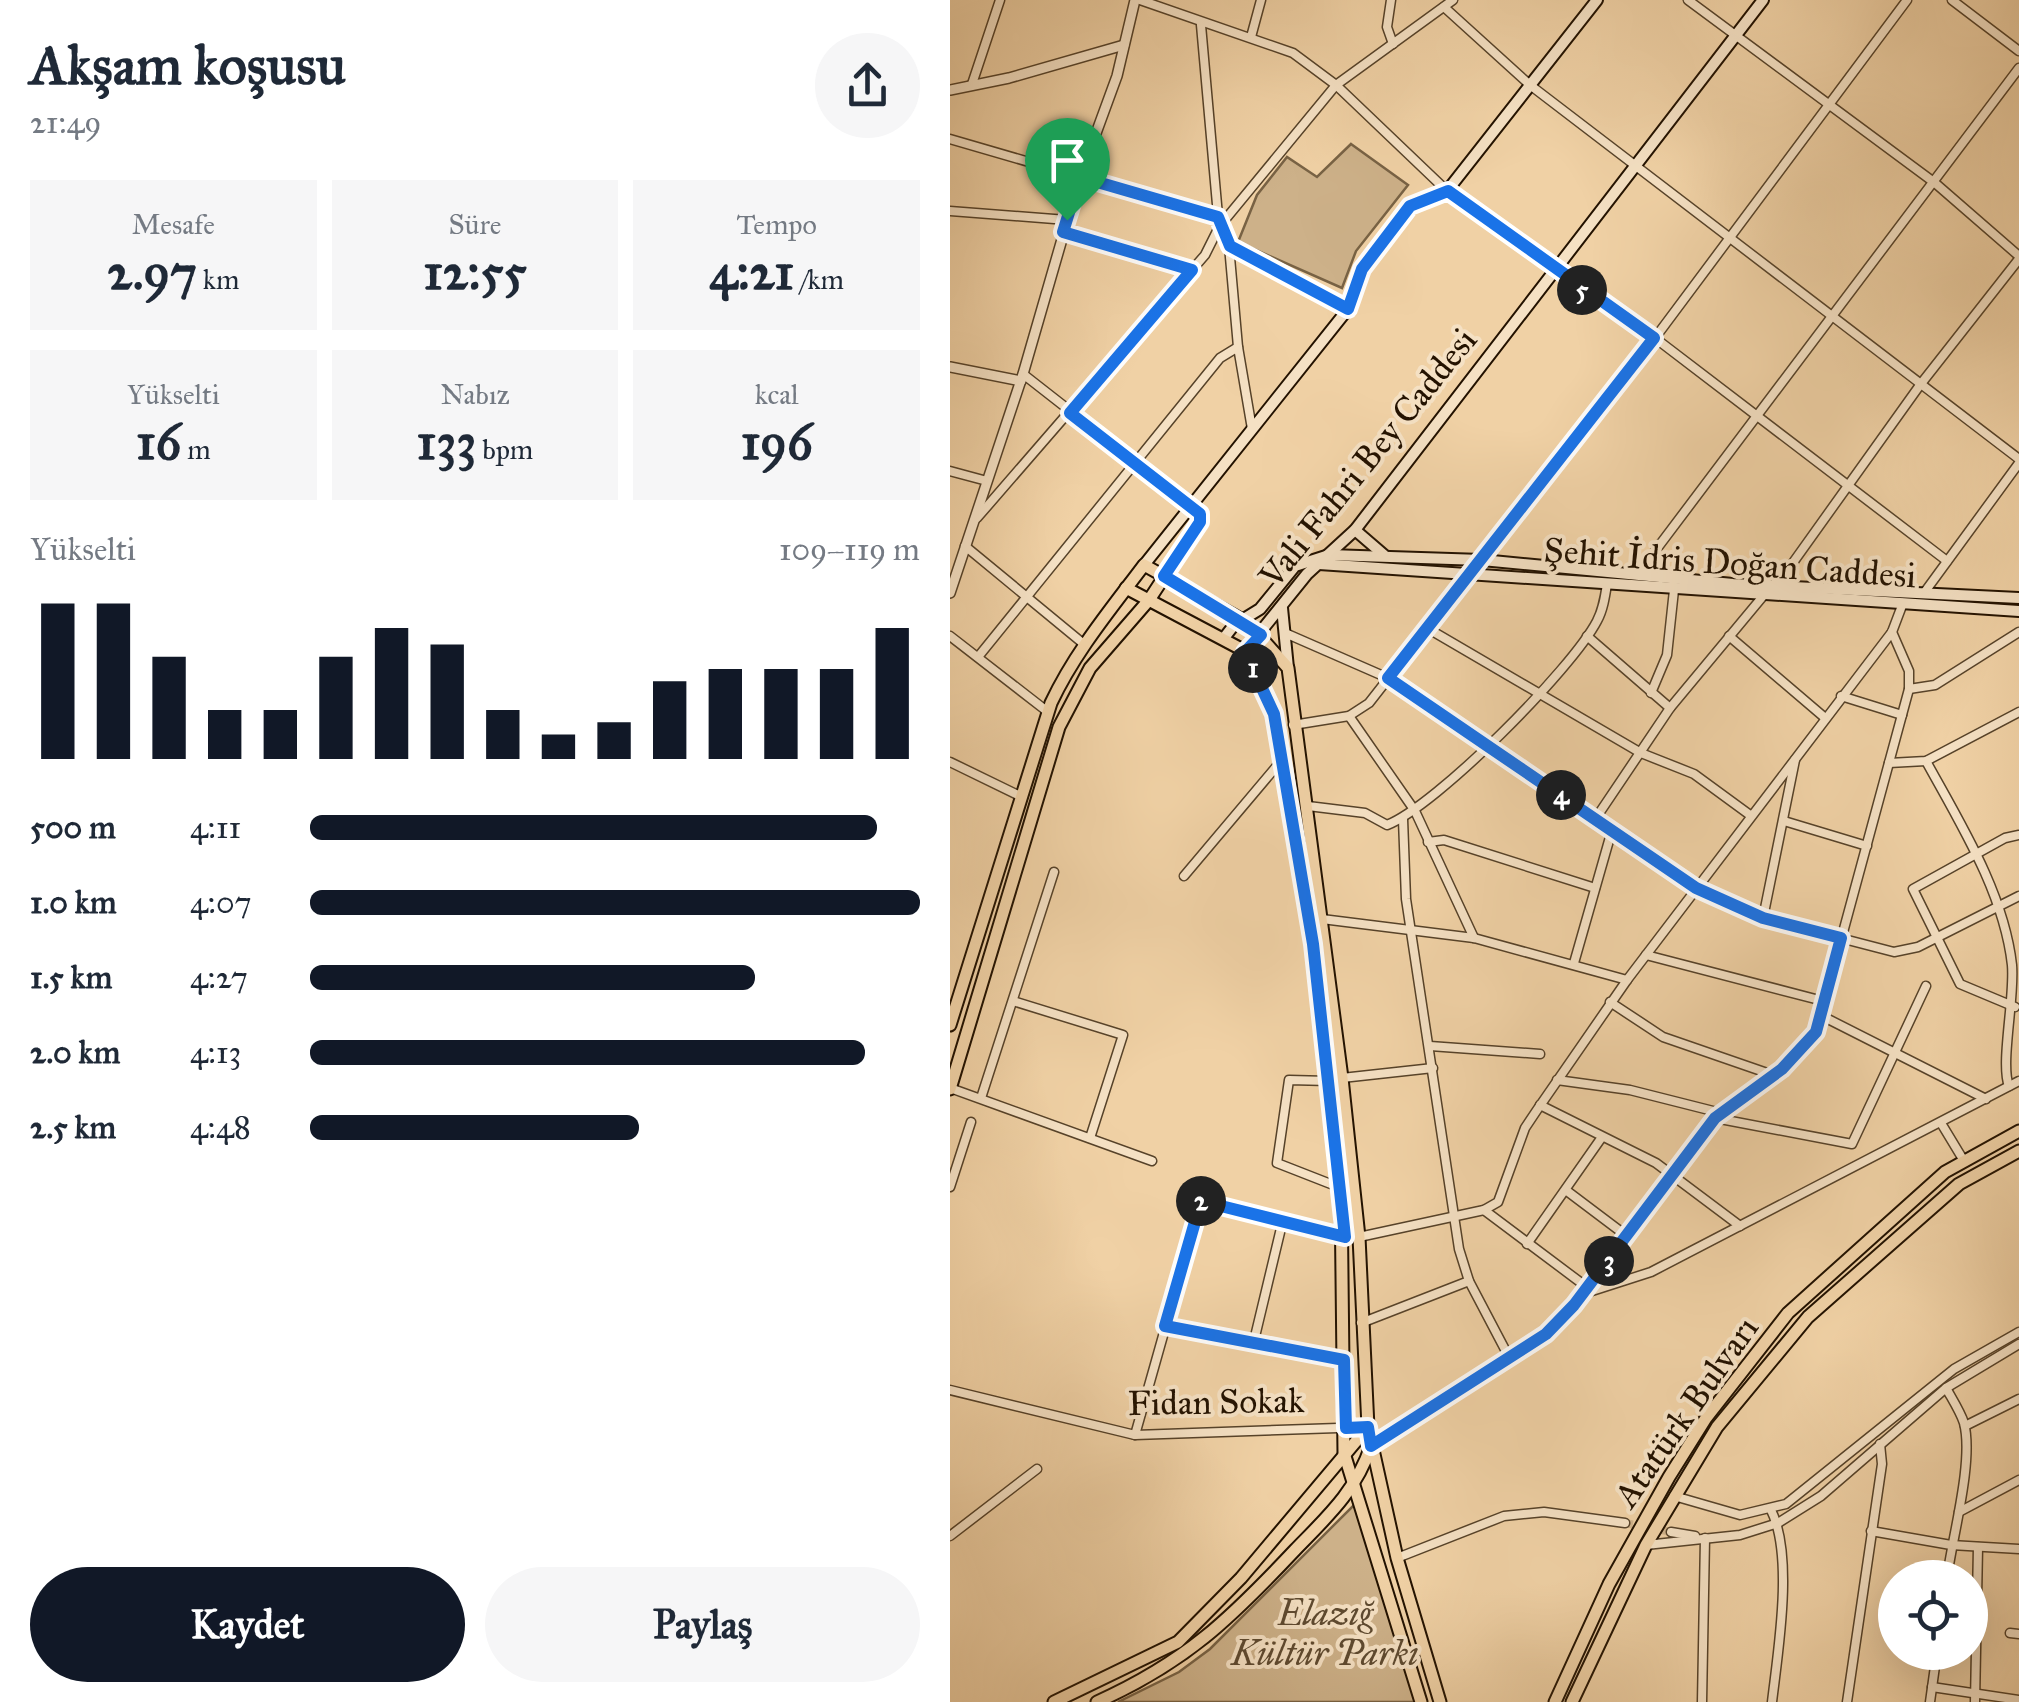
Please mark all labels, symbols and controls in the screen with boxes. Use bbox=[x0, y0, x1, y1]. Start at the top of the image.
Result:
text: Akşam koşusu bbox=[30, 32, 346, 99]
button: share bbox=[815, 33, 920, 138]
text: 21:49 bbox=[30, 103, 102, 142]
pin bbox=[1025, 118, 1110, 221]
icon: arrive bbox=[1040, 133, 1095, 188]
text: Mesafe bbox=[132, 207, 215, 242]
text: Süre bbox=[448, 207, 501, 242]
text: Tempo bbox=[736, 207, 817, 242]
text: 2.97 bbox=[107, 242, 197, 303]
text: 12:55 bbox=[423, 242, 527, 303]
text: 4:21 bbox=[709, 242, 794, 303]
text: km bbox=[197, 262, 239, 297]
text: /km bbox=[794, 262, 844, 297]
pin: 5 bbox=[1557, 265, 1607, 315]
text: 5 bbox=[1575, 272, 1589, 307]
street label: Vali Fahri Bey Caddesi bbox=[1249, 319, 1486, 597]
text: Yükselti bbox=[127, 377, 220, 412]
text: Nabız bbox=[440, 377, 510, 412]
text: kcal bbox=[755, 377, 799, 412]
text: 16 bbox=[136, 412, 181, 473]
text: 133 bbox=[417, 412, 476, 473]
text: 196 bbox=[741, 412, 813, 473]
text: m bbox=[181, 432, 211, 467]
text: bpm bbox=[476, 432, 533, 467]
street label: Şehit İdris Doğan Caddesi bbox=[1542, 528, 1918, 597]
text: Yükselti bbox=[30, 530, 136, 569]
text: 109–119 m bbox=[779, 530, 920, 569]
pin: 1 bbox=[1228, 643, 1278, 693]
text: 1 bbox=[1247, 650, 1259, 685]
pin: 4 bbox=[1536, 770, 1586, 820]
text: 4 bbox=[1553, 777, 1569, 812]
text: 500 m bbox=[30, 808, 116, 847]
text: 4:11 bbox=[190, 808, 241, 847]
text: 1.0 km bbox=[30, 883, 117, 922]
text: 4:07 bbox=[190, 883, 252, 922]
text: 1.5 km bbox=[30, 958, 112, 997]
text: 4:27 bbox=[190, 958, 248, 997]
text: 2.0 km bbox=[30, 1033, 120, 1072]
text: 4:13 bbox=[190, 1033, 241, 1072]
text: 2.5 km bbox=[30, 1108, 116, 1147]
text: 4:48 bbox=[190, 1108, 251, 1147]
pin: 2 bbox=[1176, 1176, 1226, 1226]
text: 2 bbox=[1194, 1183, 1208, 1218]
pin: 3 bbox=[1584, 1236, 1634, 1286]
text: 3 bbox=[1603, 1243, 1615, 1278]
street label: Atatürk Bulvarı bbox=[1603, 1308, 1768, 1517]
street label: Fidan Sokak bbox=[1127, 1379, 1305, 1425]
map controls bbox=[1878, 1560, 1988, 1670]
button: locate bbox=[1878, 1560, 1988, 1670]
button: Kaydet bbox=[30, 1567, 465, 1682]
button: Paylaş bbox=[485, 1567, 920, 1682]
park label: Elazığ Kültür Parkı bbox=[1229, 1592, 1419, 1675]

